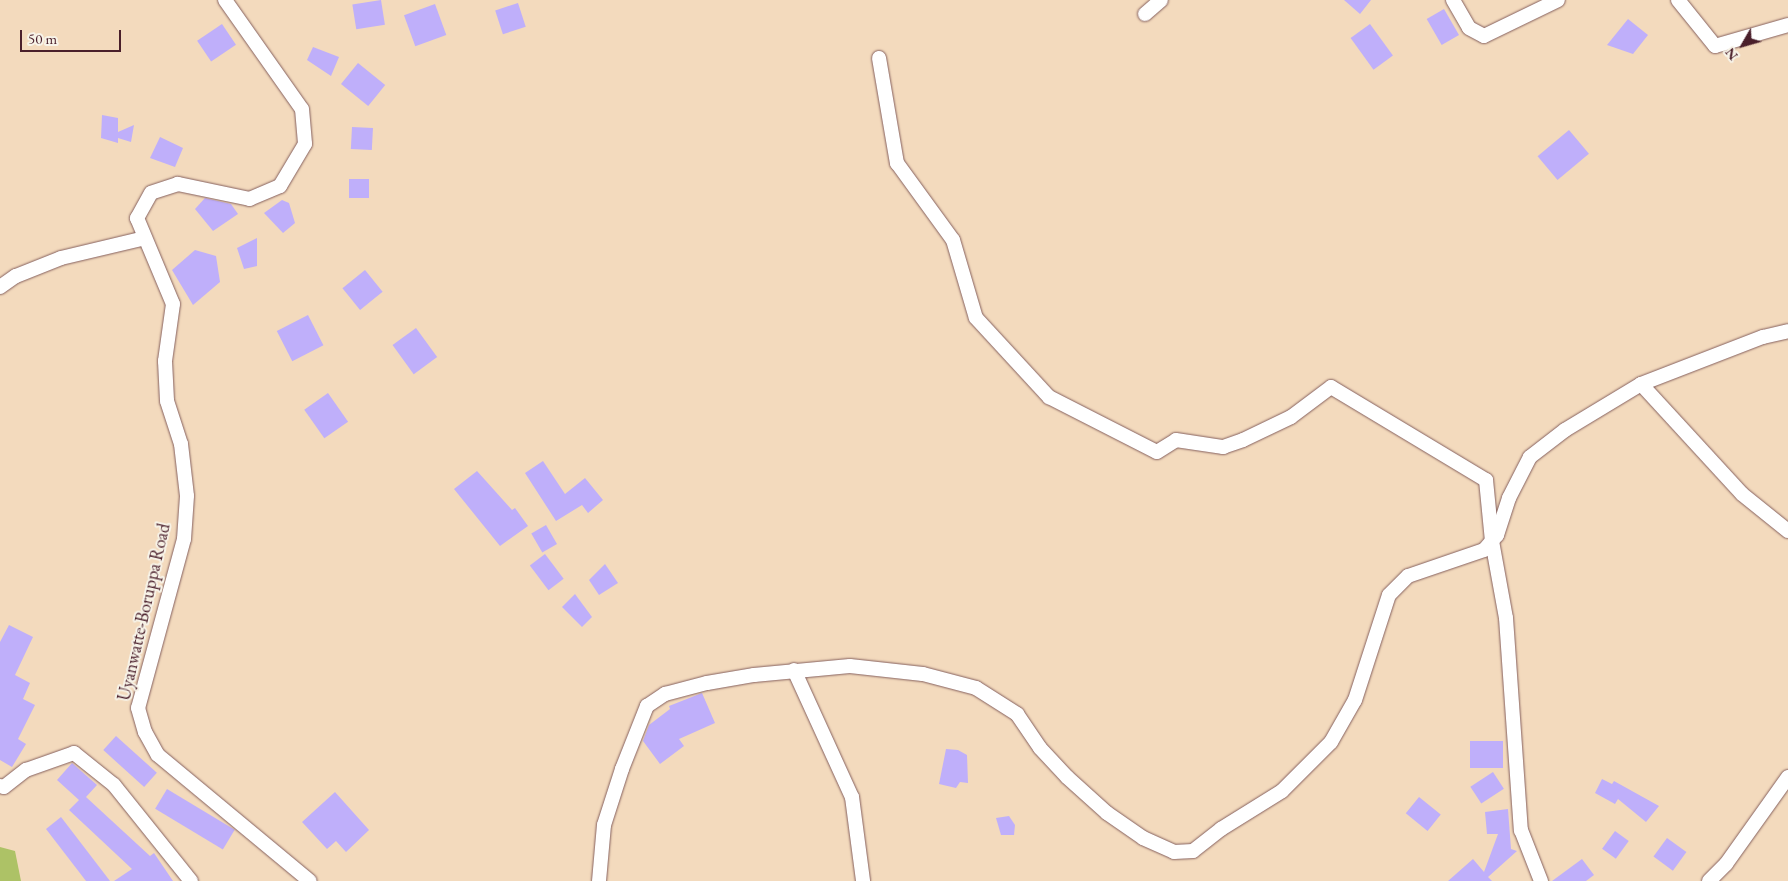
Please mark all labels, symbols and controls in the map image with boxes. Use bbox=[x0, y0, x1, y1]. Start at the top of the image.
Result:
scale bar bbox=[22, 20, 124, 52]
north arrow bbox=[1718, 20, 1768, 70]
text: 50 m bbox=[28, 29, 57, 48]
text: N bbox=[1721, 44, 1742, 64]
street label: Uyanwatte-Boruppa Road bbox=[113, 521, 175, 703]

